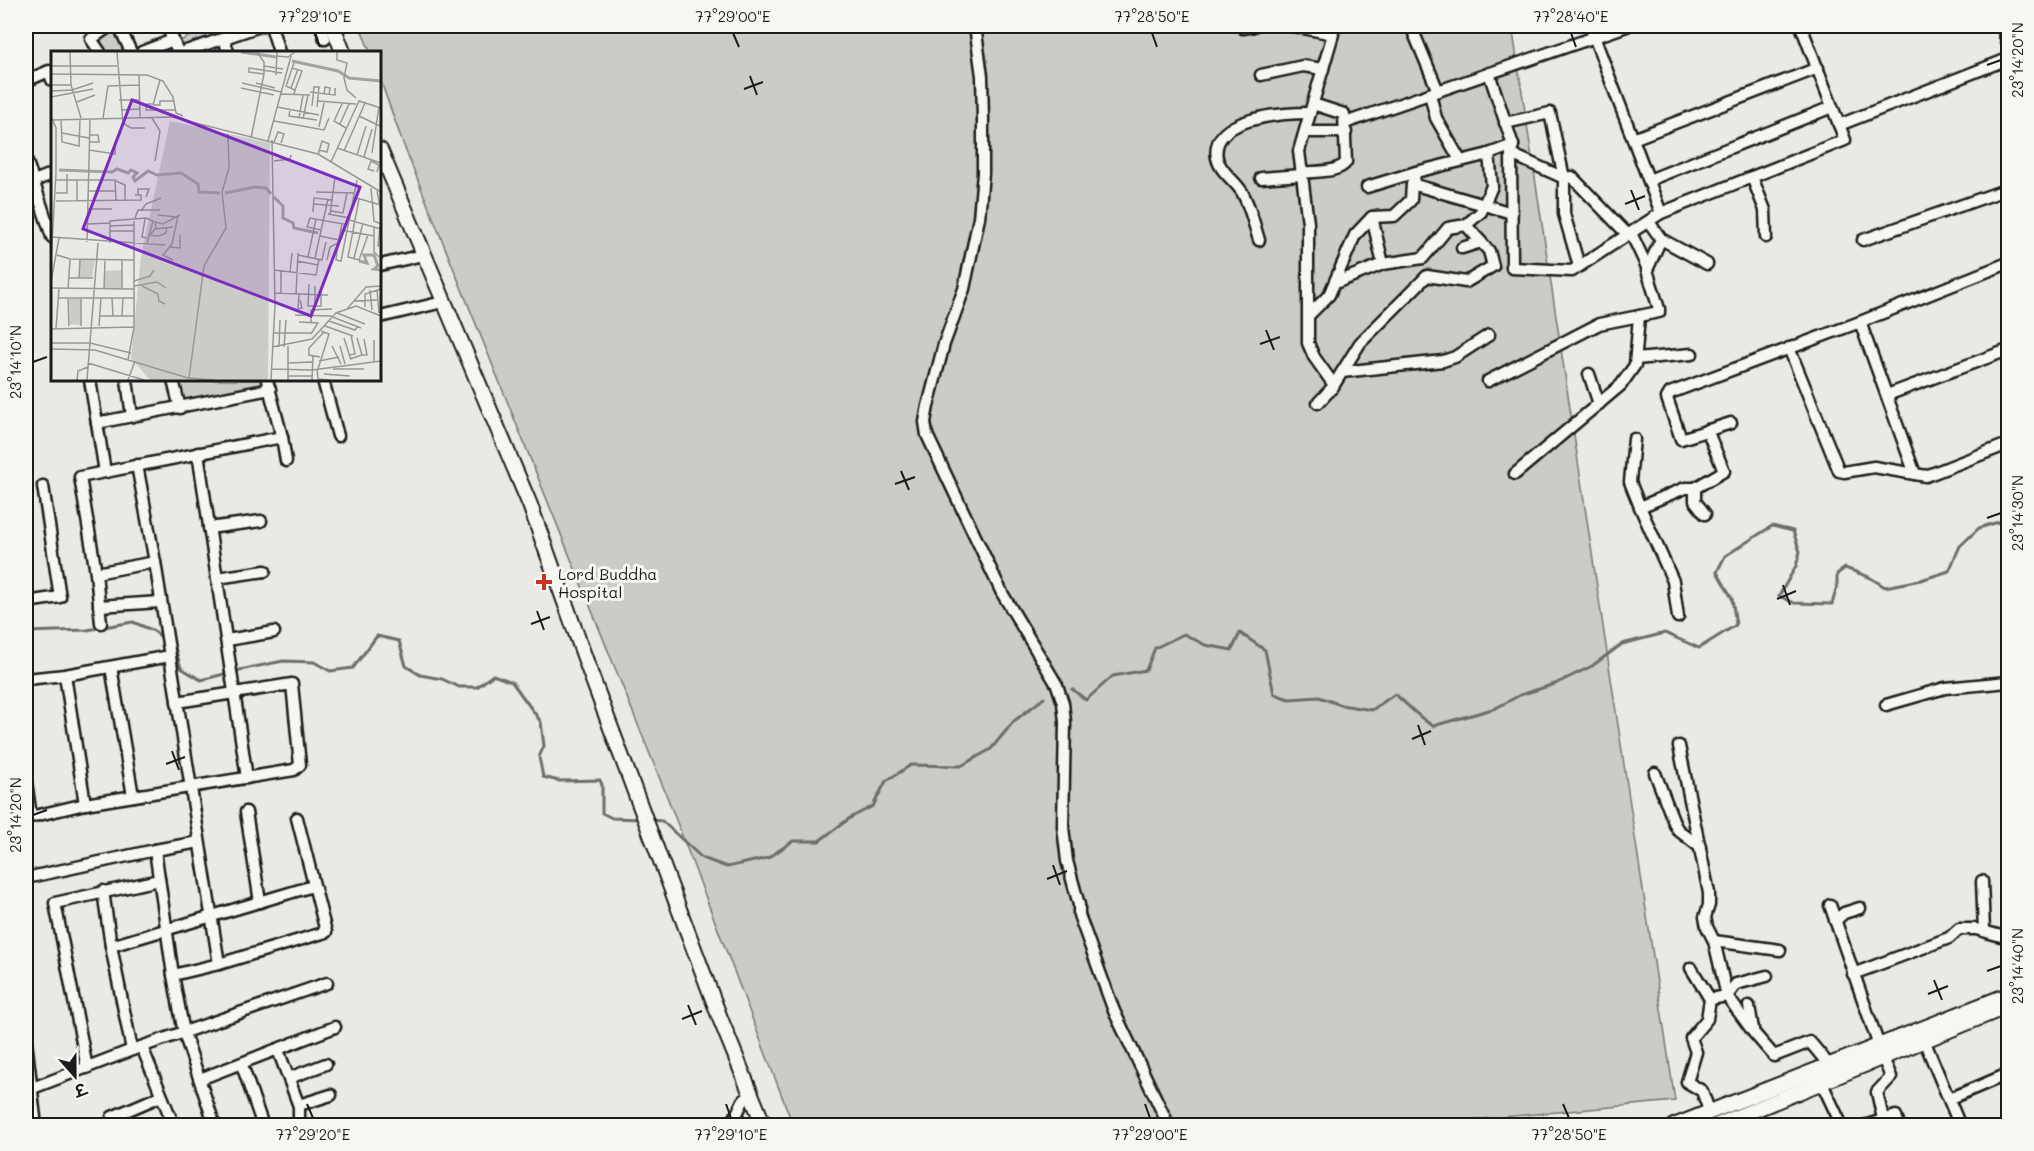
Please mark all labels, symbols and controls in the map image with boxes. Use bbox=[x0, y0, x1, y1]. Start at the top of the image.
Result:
text: 77°29'10"E bbox=[279, 6, 352, 26]
text: 77°29'00"E bbox=[695, 6, 771, 26]
text: 77°28'50"E bbox=[1114, 6, 1190, 26]
text: 77°28'40"E bbox=[1533, 6, 1609, 26]
text: 23°14'20"N bbox=[2007, 22, 2027, 98]
inset map bbox=[51, 51, 381, 381]
text: 23°14'10"N bbox=[5, 325, 25, 399]
text: 23°14'30"N bbox=[2007, 475, 2027, 551]
place label: Lord Buddha Hospital bbox=[558, 563, 657, 602]
marker: Lord Buddha Hospital bbox=[535, 573, 553, 591]
text: 23°14'20"N bbox=[5, 777, 25, 853]
text: 23°14'40"N bbox=[2007, 928, 2027, 1004]
north arrow bbox=[45, 1046, 105, 1106]
text: उ bbox=[71, 1078, 91, 1103]
text: 77°29'20"E bbox=[276, 1124, 351, 1144]
text: 77°29'10"E bbox=[695, 1124, 768, 1144]
text: 77°29'00"E bbox=[1112, 1124, 1188, 1144]
text: 77°28'50"E bbox=[1531, 1124, 1607, 1144]

